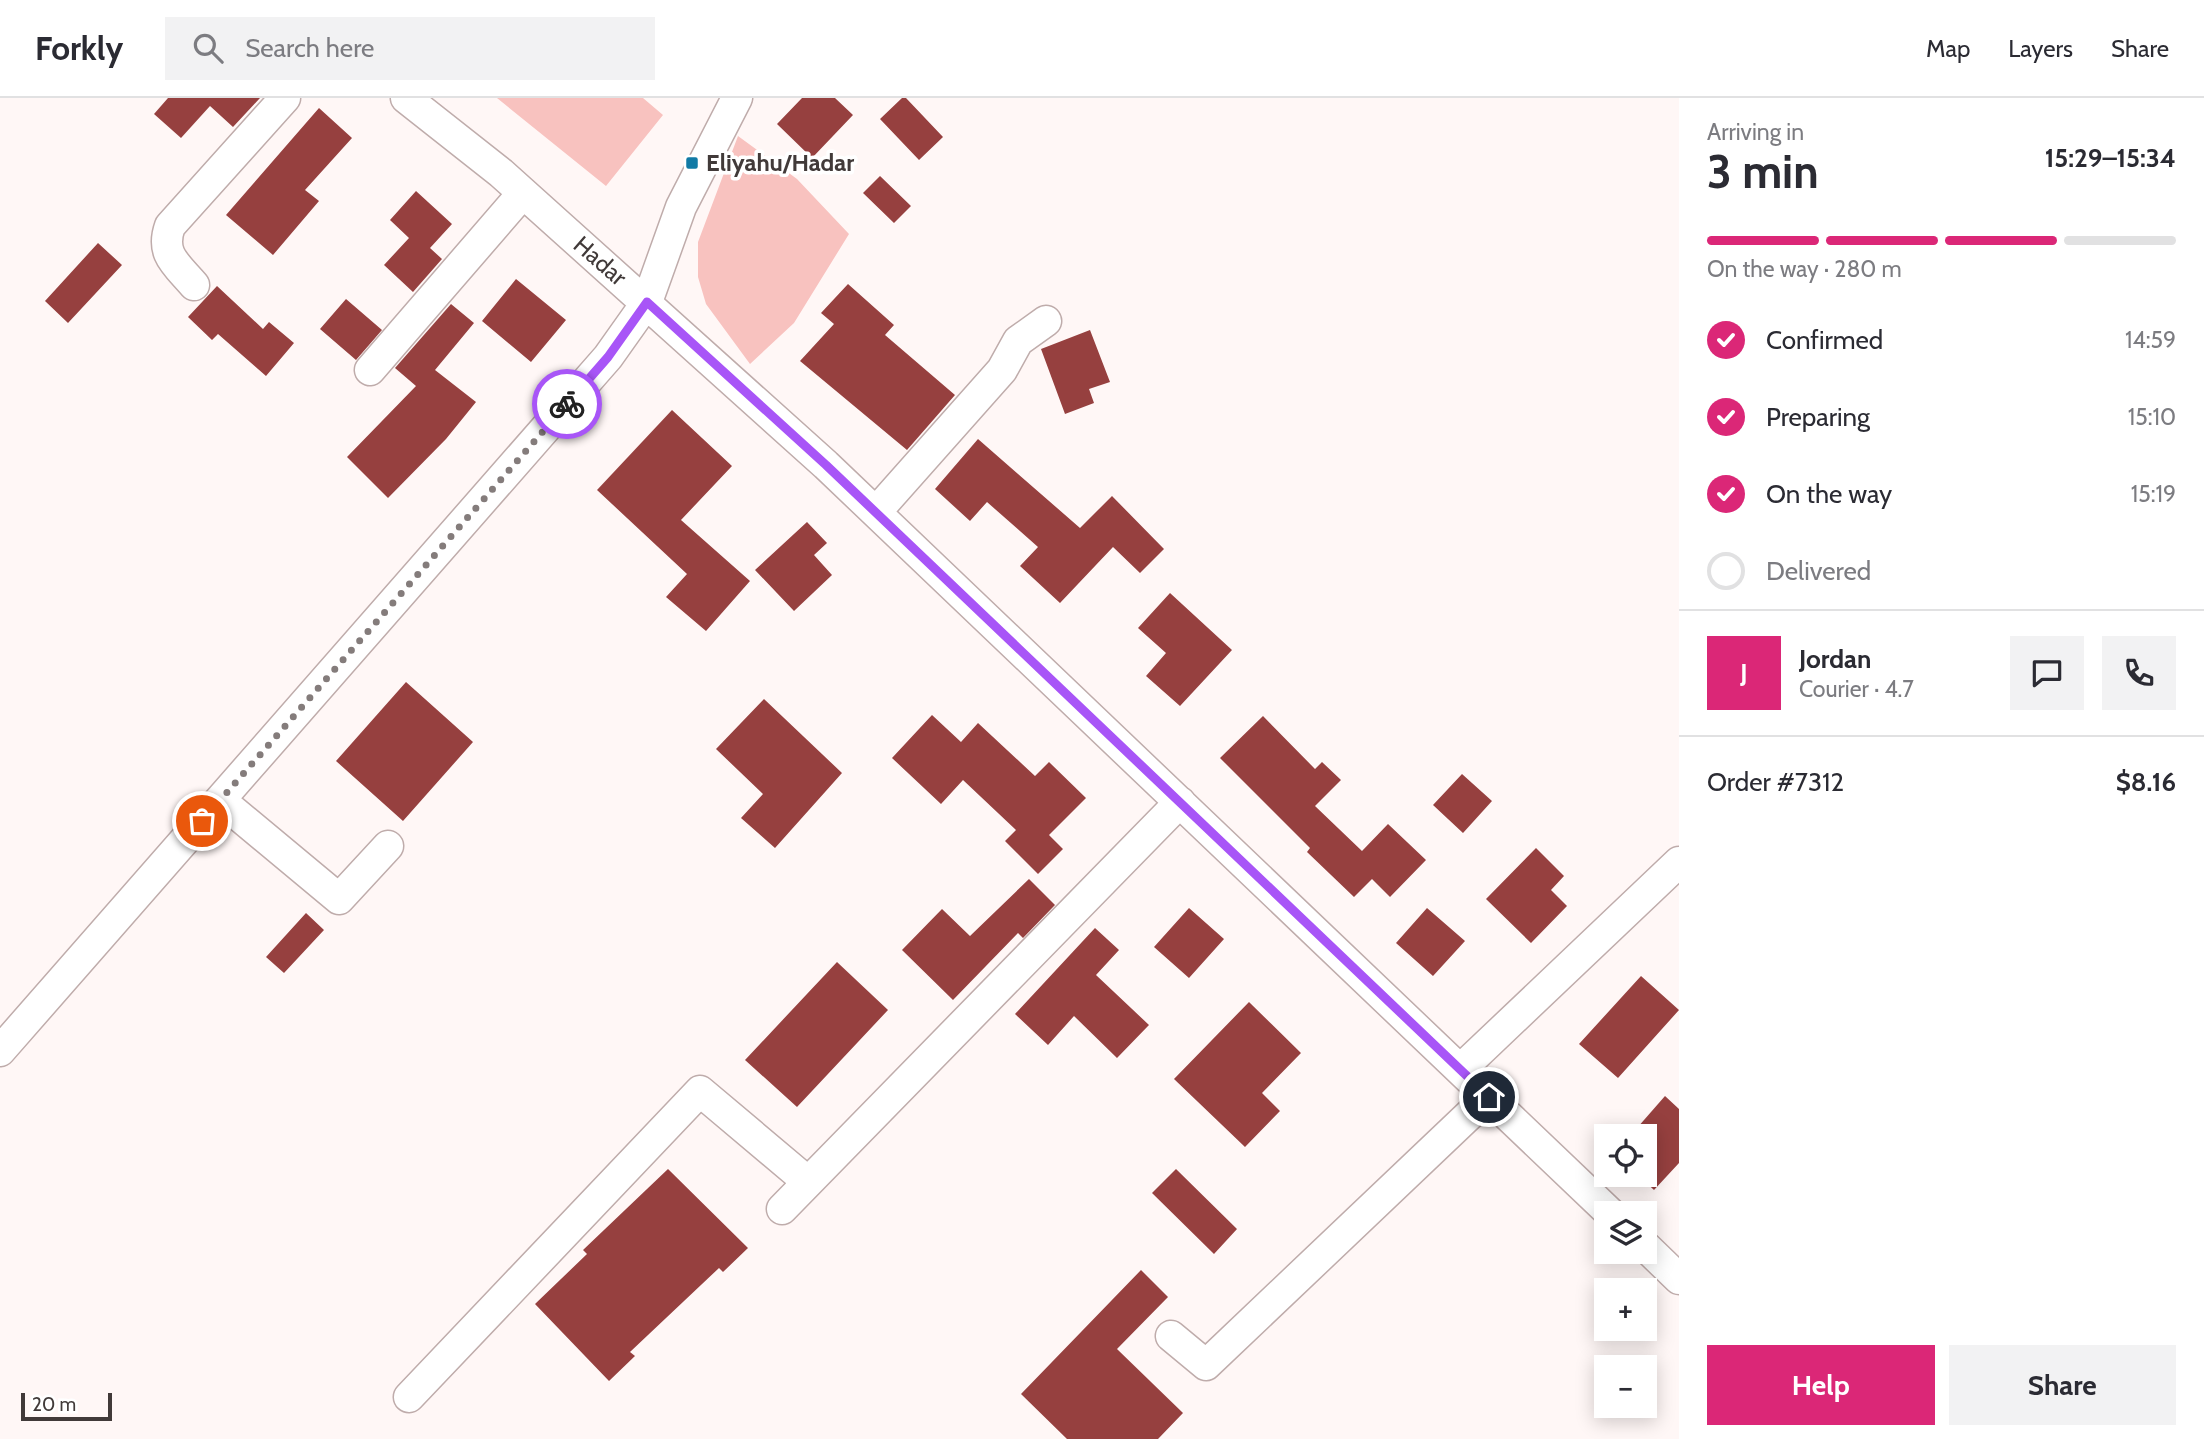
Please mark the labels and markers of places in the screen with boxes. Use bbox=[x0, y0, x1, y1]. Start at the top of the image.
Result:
place label: Eliyahu/Hadar bbox=[706, 148, 854, 177]
marker: Eliyahu/Hadar bbox=[684, 155, 700, 171]
pin bbox=[172, 791, 232, 851]
pin bbox=[1459, 1067, 1519, 1127]

